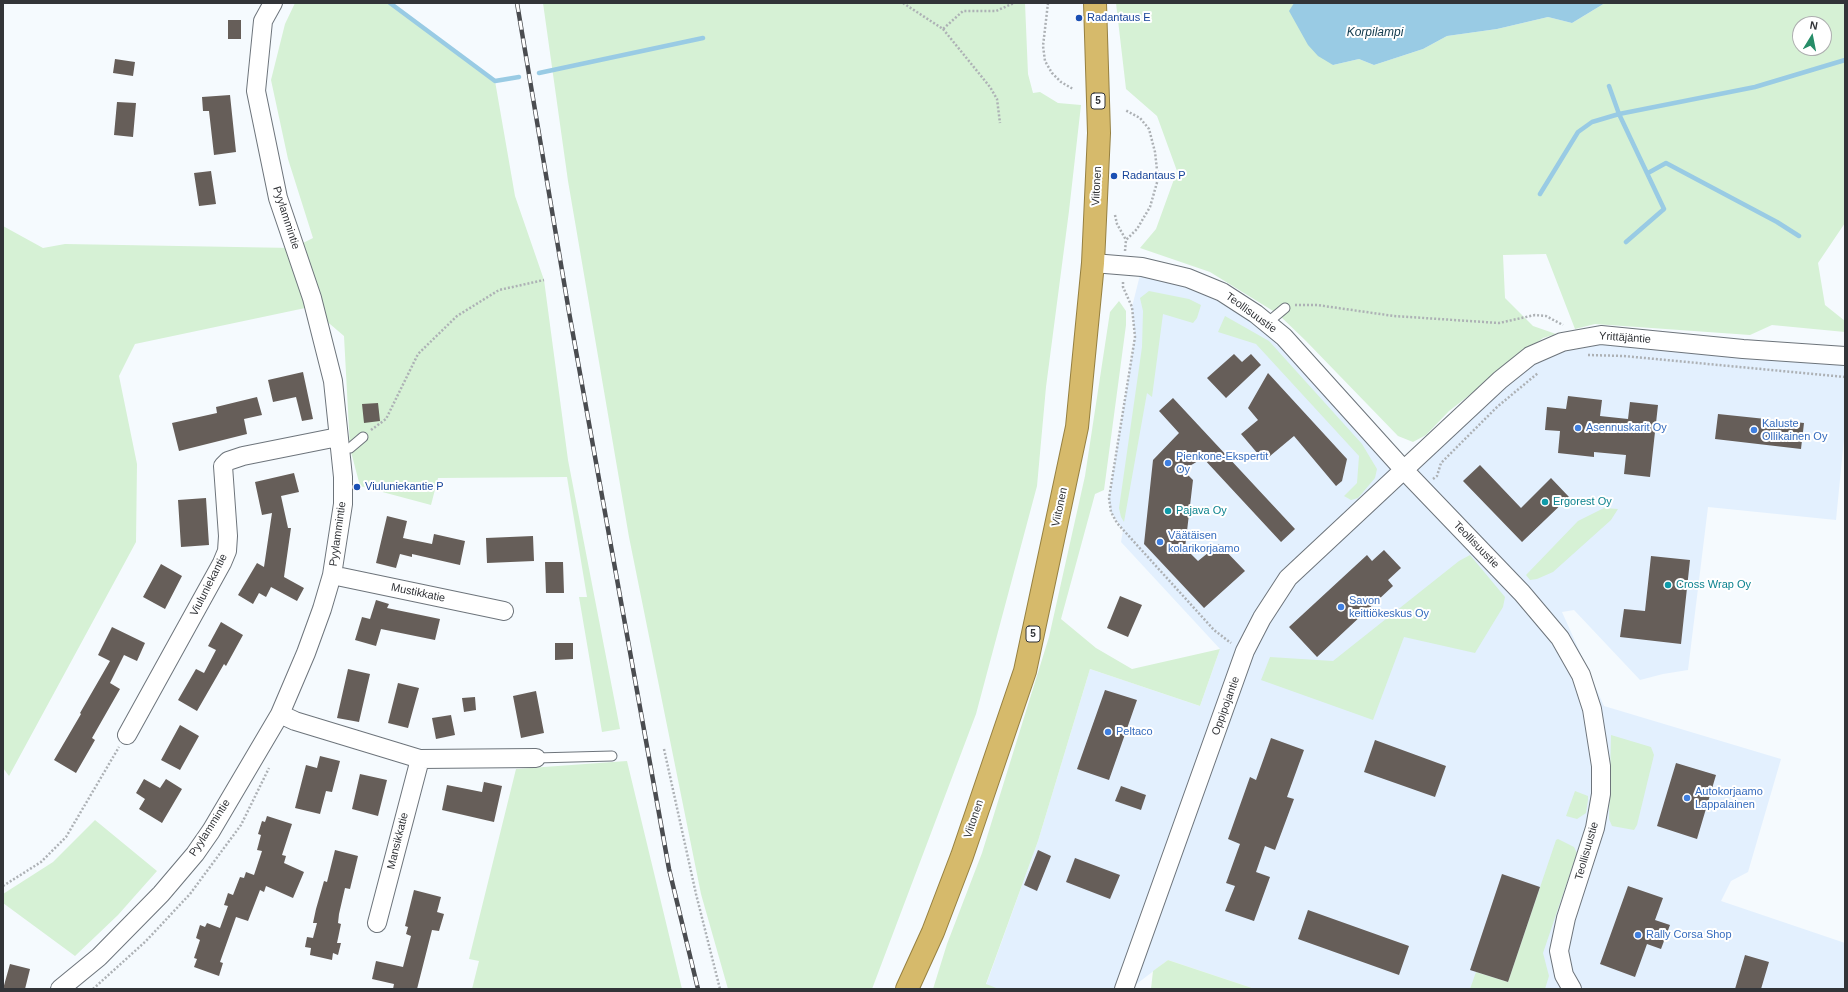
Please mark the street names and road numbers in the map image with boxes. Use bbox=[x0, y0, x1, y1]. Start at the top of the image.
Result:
road number: 5 bbox=[1091, 93, 1105, 109]
street label: Viitonen bbox=[1089, 166, 1105, 206]
street label: Pyylammintie bbox=[270, 185, 302, 251]
street label: Teollisuustie bbox=[1223, 290, 1279, 336]
street label: Yrittäjäntie bbox=[1599, 330, 1651, 346]
street label: Viitonen bbox=[1049, 486, 1071, 528]
street label: Pyylammintie bbox=[327, 501, 349, 567]
street label: Teollisuustie bbox=[1450, 519, 1502, 571]
street label: Viuluniekantie bbox=[188, 552, 230, 618]
street label: Mustikkatie bbox=[390, 581, 446, 605]
road number: 5 bbox=[1026, 626, 1040, 642]
street label: Oppipojantie bbox=[1209, 675, 1243, 737]
street label: Pyylammintie bbox=[187, 797, 233, 859]
street label: Viitonen bbox=[961, 798, 987, 840]
street label: Mansikkatie bbox=[385, 811, 411, 871]
street label: Teollisuustie bbox=[1572, 820, 1602, 882]

